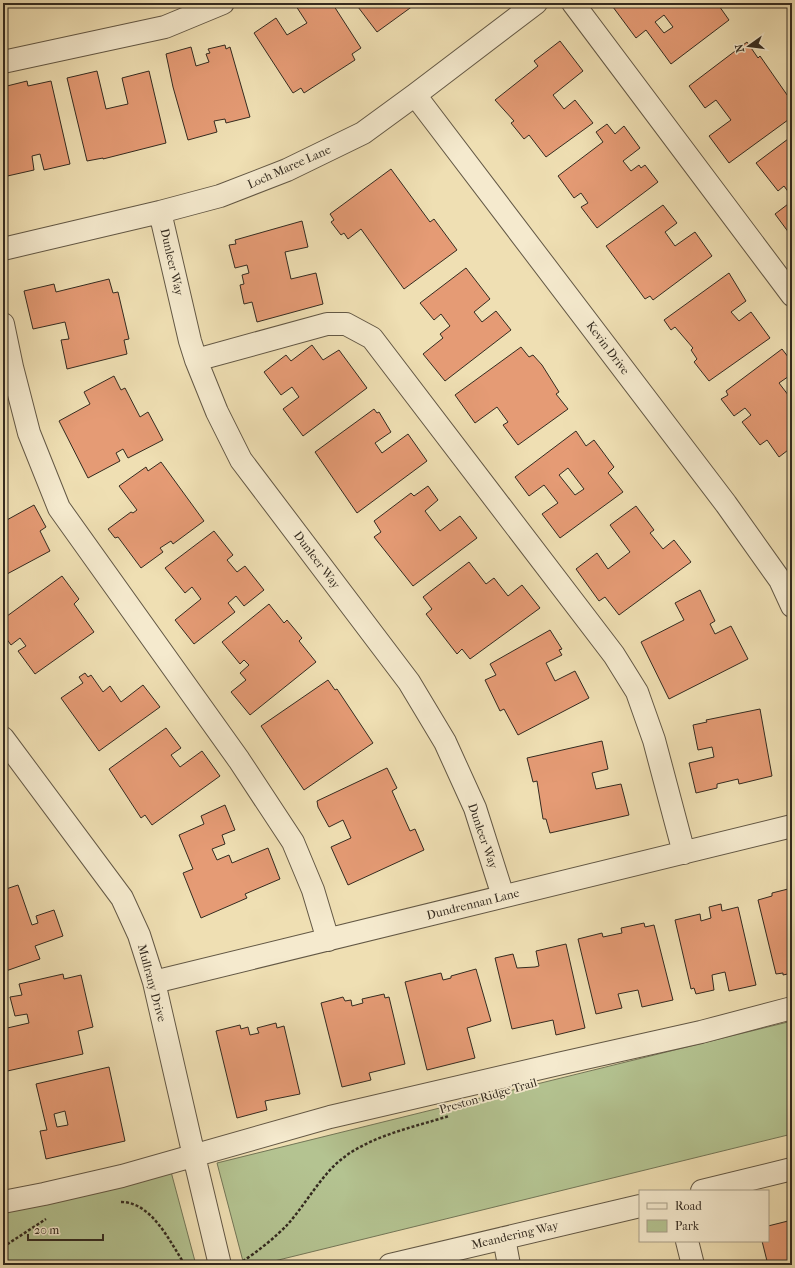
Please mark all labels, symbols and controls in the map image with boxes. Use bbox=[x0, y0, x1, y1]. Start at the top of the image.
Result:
north arrow bbox=[729, 26, 769, 66]
text: N bbox=[732, 42, 747, 54]
street label: Loch Maree Lane bbox=[245, 142, 333, 192]
street label: Dunleer Way bbox=[157, 227, 187, 297]
street label: Kevin Drive bbox=[584, 319, 633, 377]
street label: Dunleer Way bbox=[291, 528, 344, 592]
street label: Dunleer Way bbox=[465, 801, 501, 871]
street label: Dundrennan Lane bbox=[425, 886, 521, 922]
street label: Mullrany Drive bbox=[135, 943, 169, 1023]
street label: Preston Ridge Trail bbox=[438, 1075, 539, 1117]
legend bbox=[639, 1190, 769, 1242]
text: Road bbox=[675, 1199, 702, 1213]
scale bar bbox=[28, 1216, 103, 1242]
street label: Meandering Way bbox=[470, 1218, 561, 1252]
text: Park bbox=[675, 1219, 700, 1233]
text: 20 m bbox=[34, 1223, 59, 1237]

